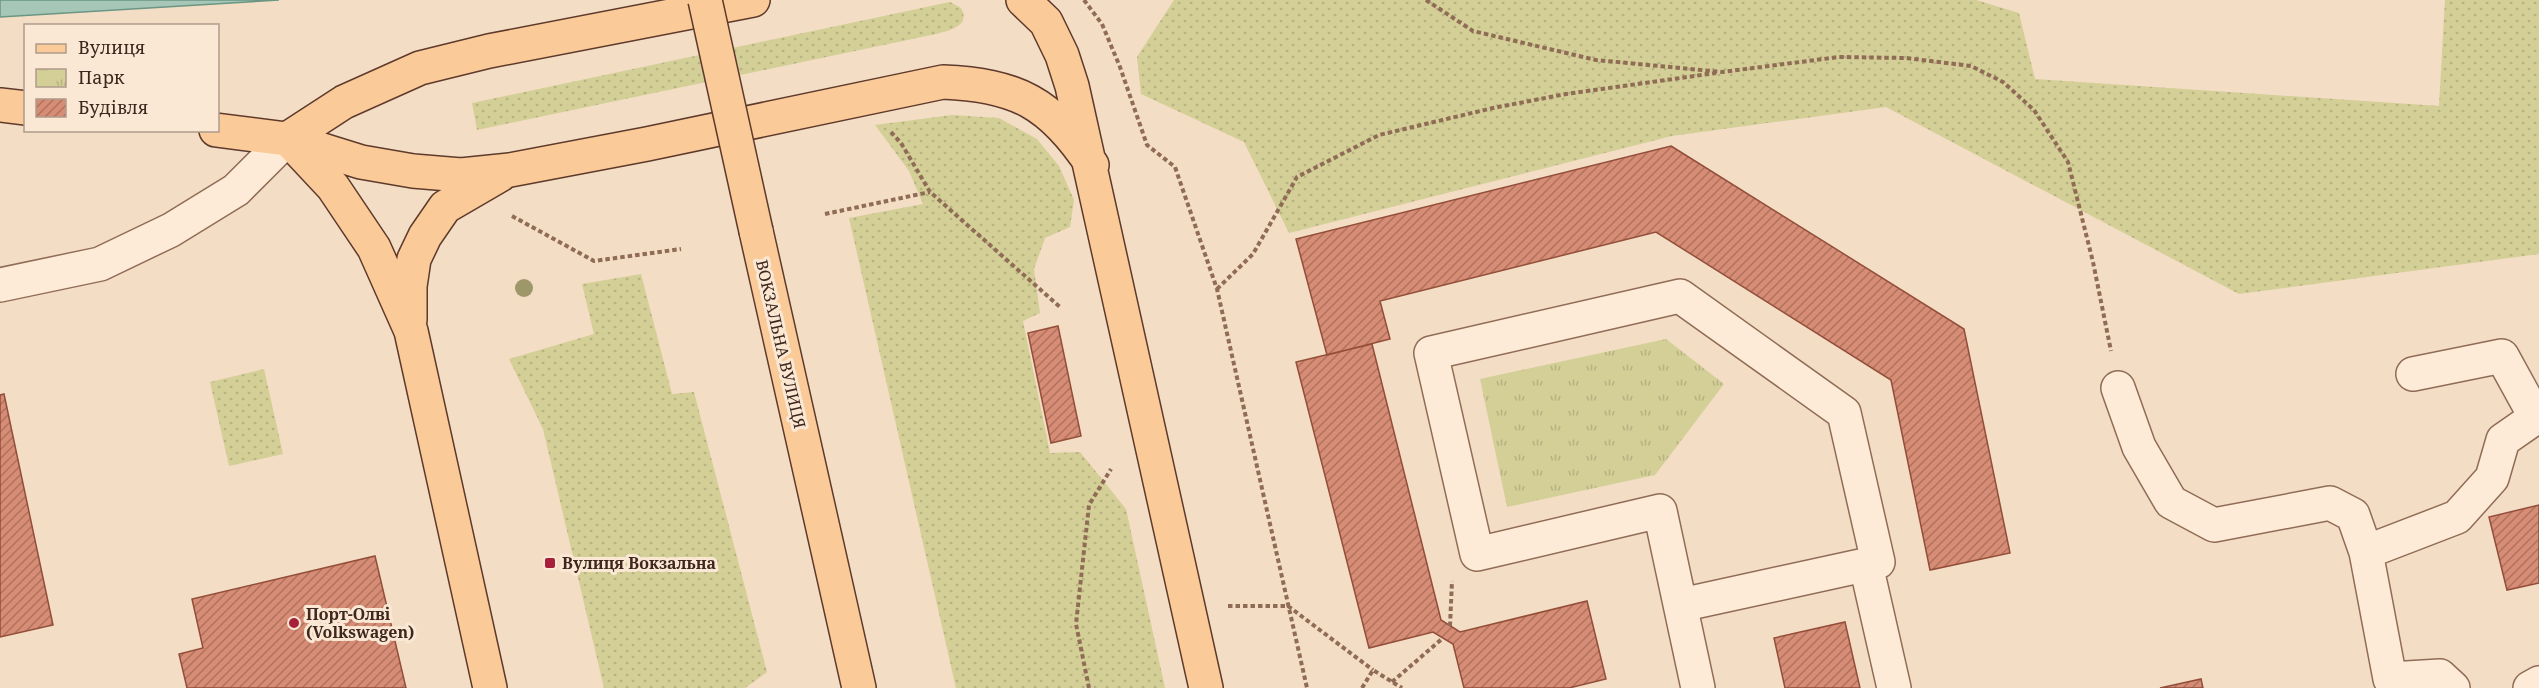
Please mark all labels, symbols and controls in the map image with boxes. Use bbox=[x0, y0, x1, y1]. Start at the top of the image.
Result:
legend bbox=[24, 24, 219, 132]
text: Вулиця bbox=[78, 35, 145, 59]
text: Парк bbox=[78, 65, 125, 89]
text: Будівля bbox=[78, 95, 148, 119]
street label: ВОКЗАЛЬНА ВУЛИЦЯ bbox=[751, 257, 811, 431]
place label: Вулиця Вокзальна bbox=[562, 552, 716, 574]
marker: Вулиця Вокзальна bbox=[543, 556, 557, 570]
place label: Порт-Олві (Volkswagen) bbox=[306, 603, 414, 643]
marker: Порт-Олві (Volkswagen) bbox=[287, 616, 301, 630]

